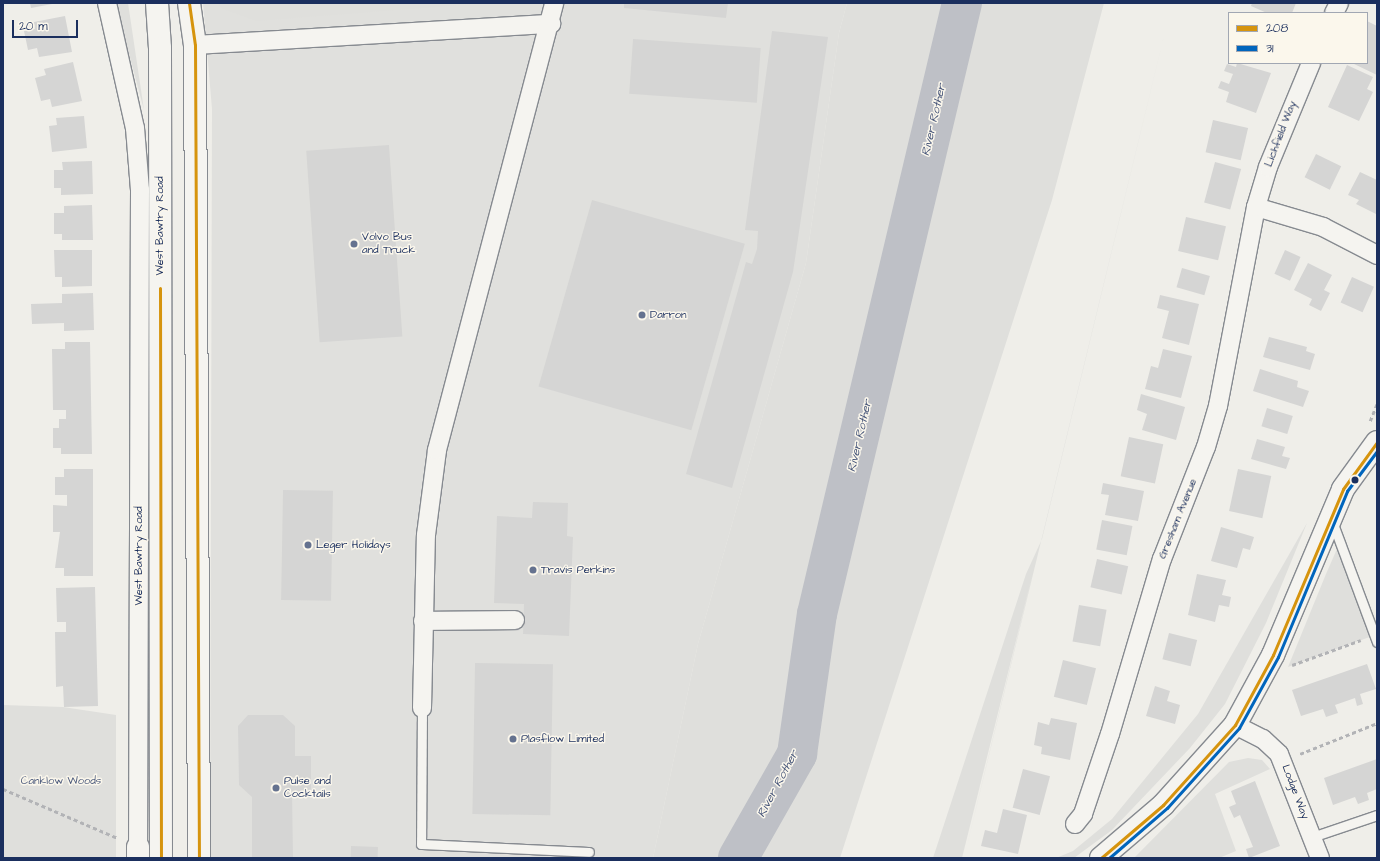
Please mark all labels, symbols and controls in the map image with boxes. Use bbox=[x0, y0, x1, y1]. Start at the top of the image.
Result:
scale bar bbox=[14, 12, 80, 38]
legend bbox=[1228, 12, 1368, 64]
text: 20 m bbox=[19, 18, 48, 35]
text: 208 bbox=[1266, 20, 1288, 37]
text: 31 bbox=[1266, 40, 1274, 57]
water label: River Rother bbox=[919, 82, 949, 158]
street label: Lichfield Way bbox=[1262, 99, 1300, 169]
street label: West Bawtry Road bbox=[153, 176, 167, 276]
place label: Volvo Bus and Truck bbox=[362, 231, 415, 257]
marker: Volvo Bus and Truck bbox=[349, 239, 359, 249]
place label: Darron bbox=[650, 308, 687, 322]
marker: Darron bbox=[637, 310, 647, 320]
water label: River Rother bbox=[845, 398, 875, 474]
unlabelled marker bbox=[1350, 475, 1360, 485]
street label: Gresham Avenue bbox=[1156, 477, 1200, 561]
street label: West Bawtry Road bbox=[132, 506, 146, 606]
place label: Leger Holidays bbox=[316, 538, 391, 552]
marker: Leger Holidays bbox=[303, 540, 313, 550]
place label: Travis Perkins bbox=[541, 563, 615, 577]
marker: Travis Perkins bbox=[528, 565, 538, 575]
place label: Plasflow Limited bbox=[521, 732, 604, 746]
marker: Plasflow Limited bbox=[508, 734, 518, 744]
water label: River Rother bbox=[754, 748, 802, 820]
street label: Lodge Way bbox=[1279, 763, 1311, 821]
park label: Canklow Woods bbox=[21, 774, 101, 788]
place label: Pulse and Cocktails bbox=[284, 775, 331, 801]
marker: Pulse and Cocktails bbox=[271, 783, 281, 793]

